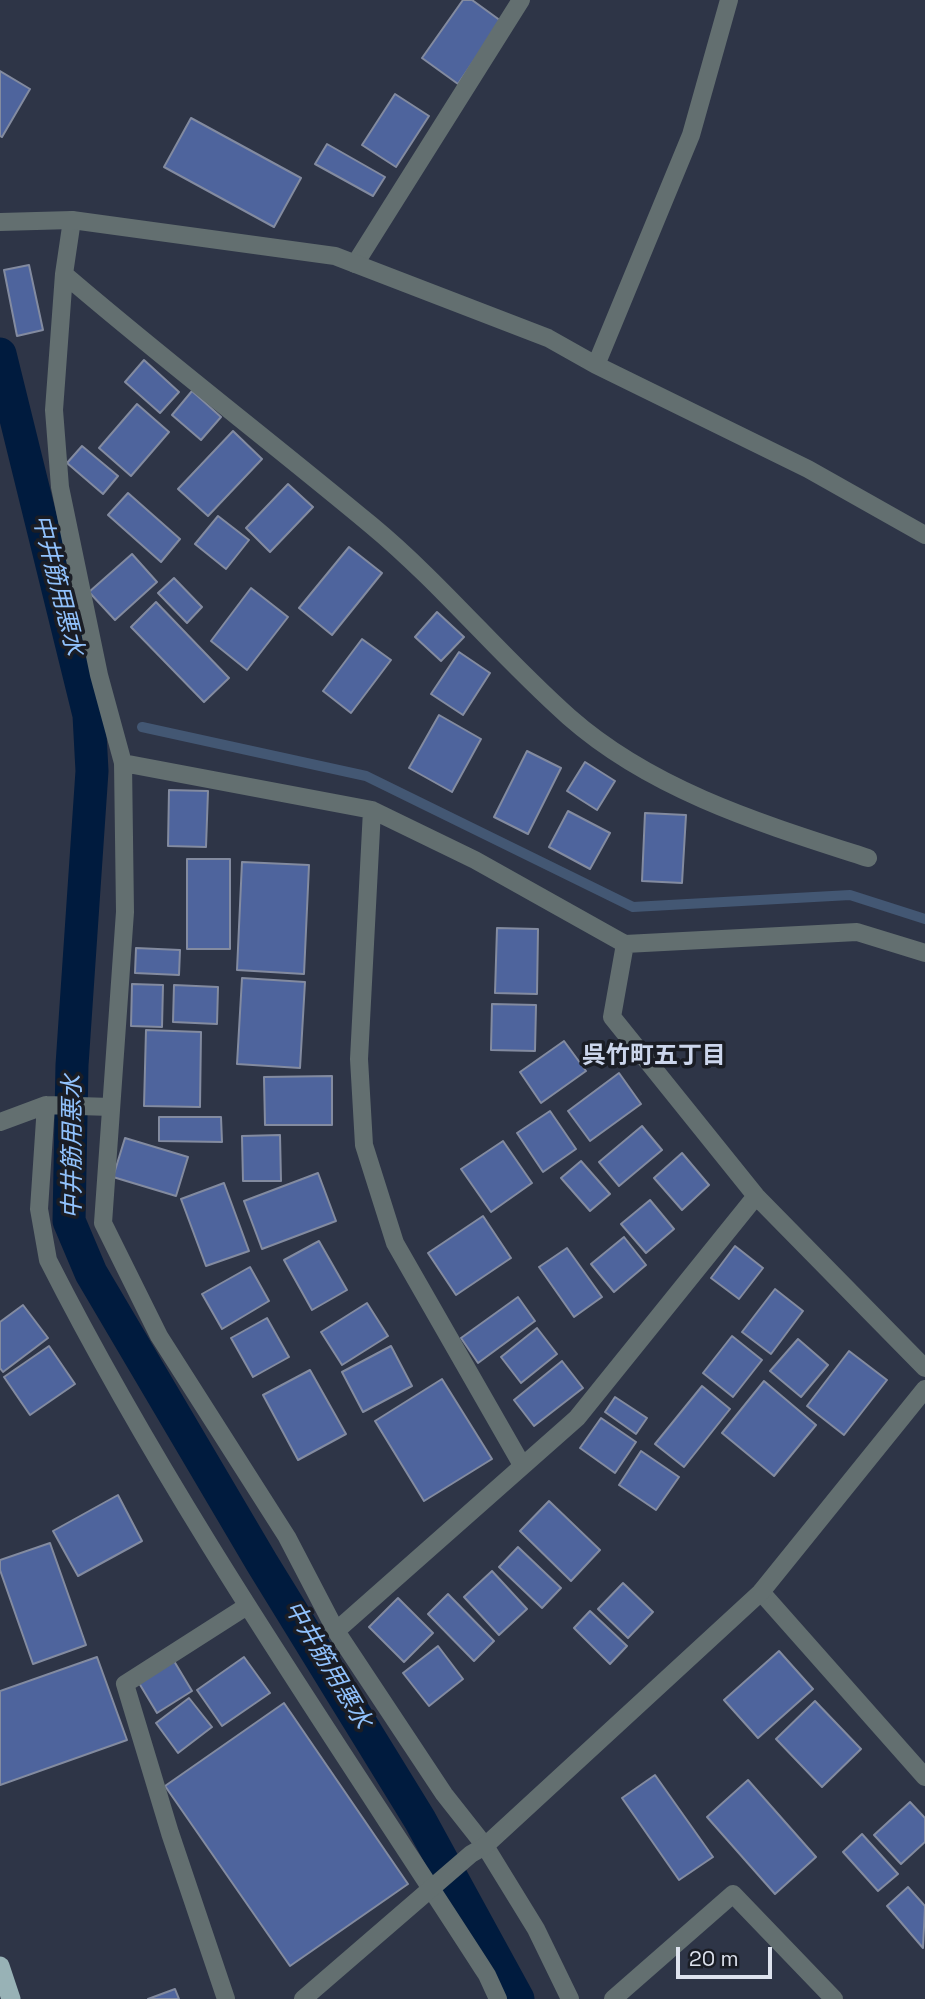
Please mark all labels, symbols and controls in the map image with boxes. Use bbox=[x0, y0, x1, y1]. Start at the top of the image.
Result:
water label: 中井筋用悪水 bbox=[26, 512, 88, 658]
district label: 呉竹町五丁目 bbox=[582, 1042, 726, 1070]
water label: 中井筋用悪水 bbox=[59, 1075, 87, 1219]
water label: 中井筋用悪水 bbox=[278, 1596, 376, 1734]
scale bar bbox=[680, 1932, 776, 1976]
text: 20 m bbox=[689, 1945, 739, 1972]

